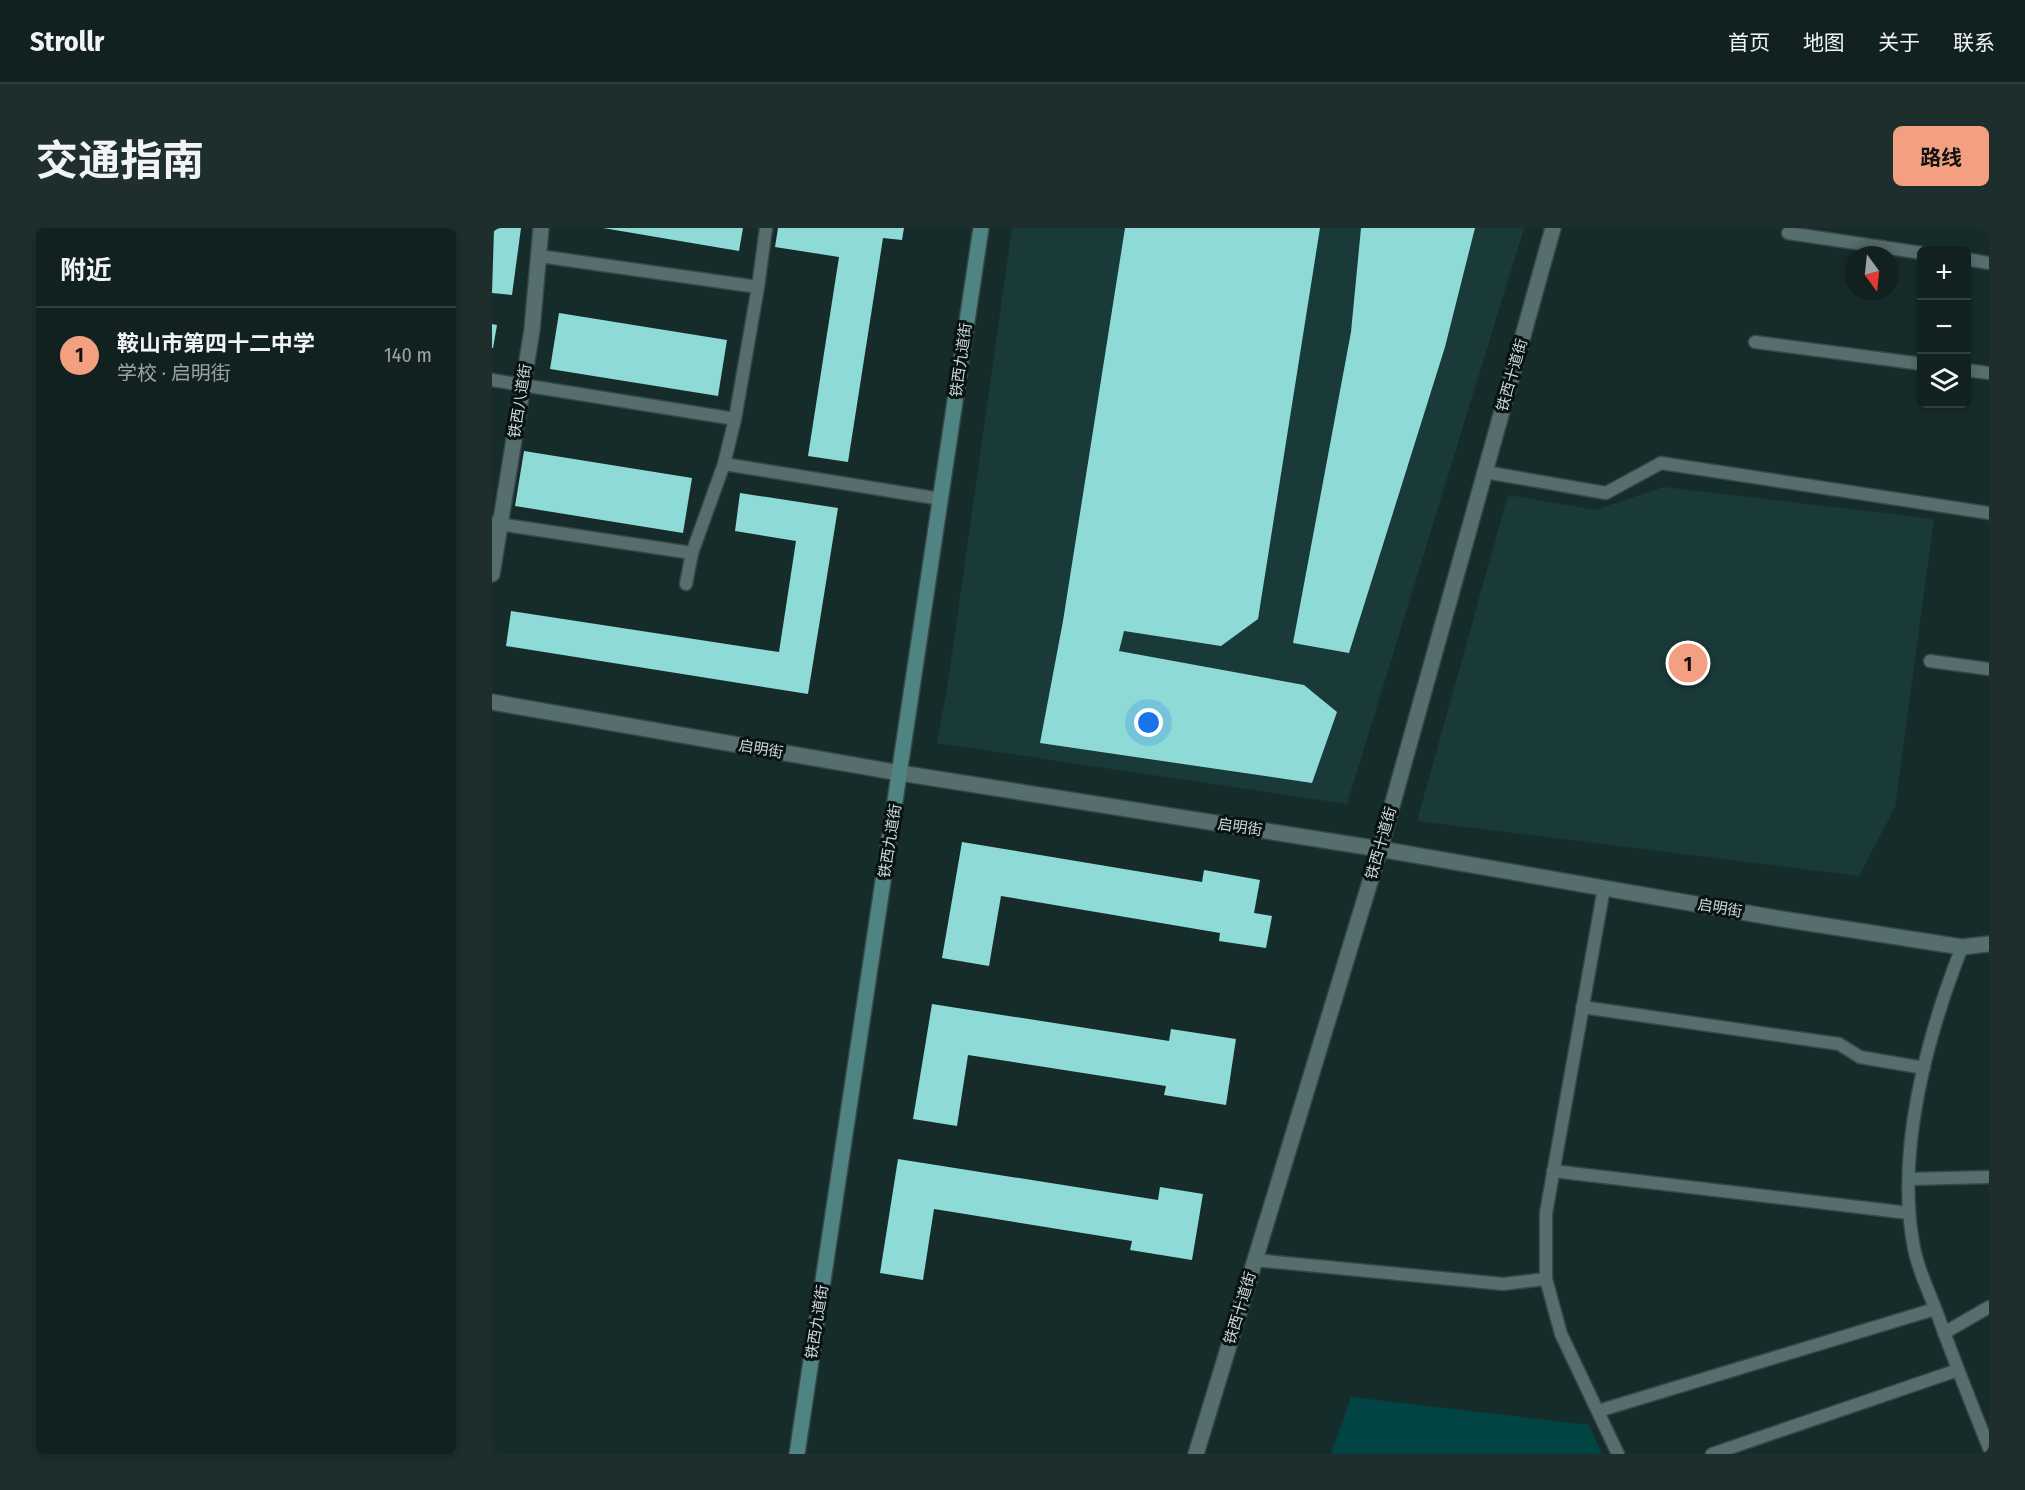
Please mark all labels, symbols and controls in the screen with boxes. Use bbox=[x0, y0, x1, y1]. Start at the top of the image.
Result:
text: Strollr bbox=[30, 25, 104, 58]
text: 首页 bbox=[1728, 30, 1770, 56]
text: 地图 bbox=[1803, 30, 1845, 56]
text: 关于 bbox=[1878, 30, 1920, 56]
text: 联系 bbox=[1953, 30, 1995, 56]
button: 路线 bbox=[1893, 126, 1989, 186]
text: 交通指南 bbox=[36, 136, 204, 186]
north arrow bbox=[1845, 246, 1899, 300]
map controls bbox=[1917, 246, 1971, 408]
button: + bbox=[1917, 246, 1971, 300]
text: 附近 bbox=[60, 255, 112, 286]
button: − bbox=[1917, 300, 1971, 354]
street label: 铁西九道街 bbox=[947, 322, 975, 398]
text: 鞍山市第四十二中学 bbox=[117, 330, 315, 357]
street label: 铁西十道街 bbox=[1493, 336, 1531, 414]
text: 1 bbox=[75, 343, 84, 367]
text: 140 m bbox=[384, 343, 432, 367]
button: layers bbox=[1917, 354, 1971, 408]
text: 学校 · 启明街 bbox=[117, 361, 231, 385]
street label: 铁西八道街 bbox=[505, 363, 535, 439]
pin: 1 bbox=[1668, 640, 1708, 686]
your location bbox=[1134, 708, 1163, 737]
street label: 启明街 bbox=[737, 736, 785, 762]
street label: 铁西九道街 bbox=[875, 803, 905, 879]
street label: 铁西十道街 bbox=[1362, 804, 1400, 882]
street label: 启明街 bbox=[1216, 815, 1264, 839]
street label: 启明街 bbox=[1696, 895, 1744, 921]
street label: 铁西十道街 bbox=[1220, 1269, 1260, 1347]
street label: 铁西九道街 bbox=[802, 1284, 832, 1360]

